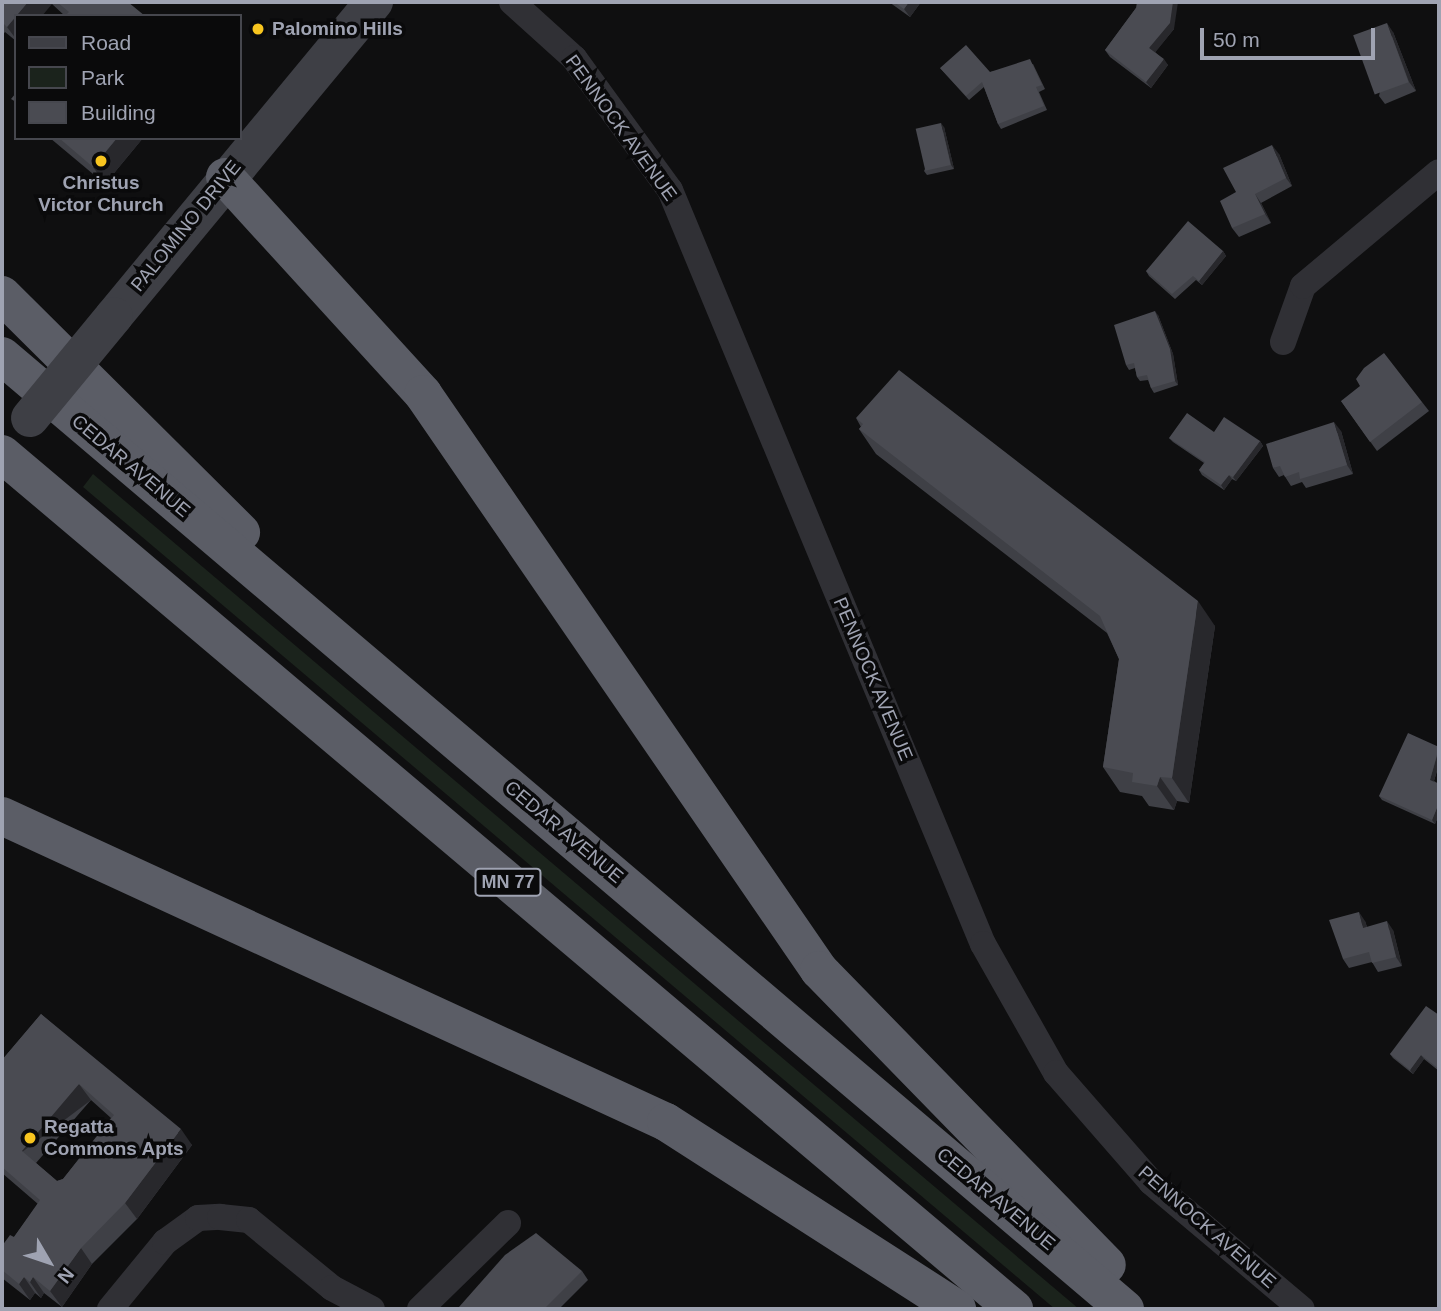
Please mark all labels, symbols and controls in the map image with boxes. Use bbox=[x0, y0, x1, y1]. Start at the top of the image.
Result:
legend bbox=[14, 14, 242, 140]
scale bar bbox=[1203, 14, 1378, 58]
place label: Palomino Hills bbox=[272, 18, 403, 40]
marker: Palomino Hills bbox=[250, 21, 266, 37]
text: 50 m bbox=[1213, 28, 1260, 51]
text: Road bbox=[81, 31, 131, 54]
street label: PENNOCK AVENUE bbox=[560, 50, 682, 206]
text: Park bbox=[81, 66, 124, 89]
text: Building bbox=[81, 101, 156, 124]
marker: Christus Victor Church bbox=[93, 153, 109, 169]
street label: PALOMINO DRIVE bbox=[126, 156, 246, 296]
place label: Christus Victor Church bbox=[38, 172, 164, 216]
street label: CEDAR AVENUE bbox=[67, 410, 195, 522]
street label: PENNOCK AVENUE bbox=[828, 594, 918, 764]
street label: CEDAR AVENUE bbox=[500, 776, 628, 888]
road number: MN 77 bbox=[473, 868, 543, 897]
place label: Regatta Commons Apts bbox=[44, 1116, 184, 1160]
marker: Regatta Commons Apts bbox=[22, 1130, 38, 1146]
street label: CEDAR AVENUE bbox=[932, 1143, 1060, 1255]
street label: PENNOCK AVENUE bbox=[1133, 1161, 1281, 1293]
north arrow bbox=[14, 1227, 84, 1297]
text: N bbox=[53, 1264, 78, 1287]

